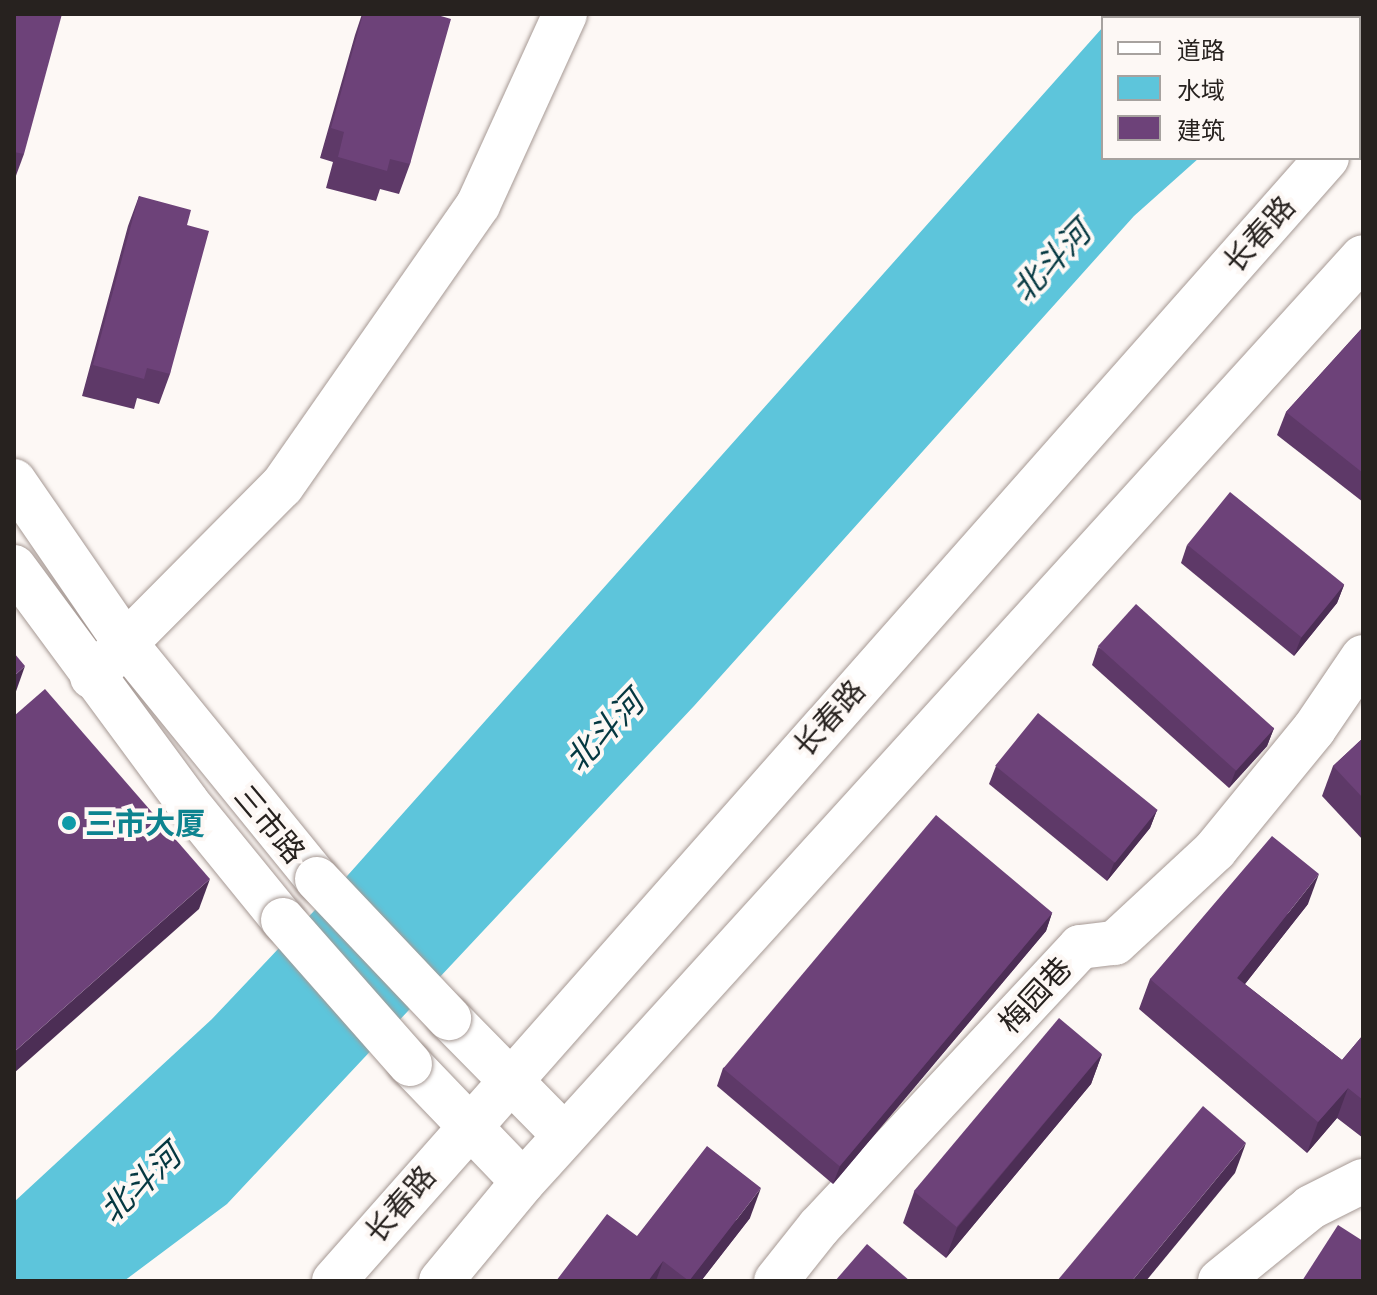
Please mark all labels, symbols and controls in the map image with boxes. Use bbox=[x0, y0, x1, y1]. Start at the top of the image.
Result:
legend bbox=[1101, 16, 1361, 160]
text: 道路 bbox=[1177, 35, 1225, 65]
text: 水域 bbox=[1177, 75, 1225, 105]
text: 建筑 bbox=[1177, 115, 1225, 145]
street label: 长春路 bbox=[1216, 189, 1302, 279]
water label: 北斗河 bbox=[1004, 213, 1098, 309]
street label: 长春路 bbox=[786, 673, 872, 763]
water label: 北斗河 bbox=[557, 683, 651, 779]
street label: 三市路 bbox=[227, 778, 313, 870]
place label: 三市大厦 bbox=[85, 805, 205, 841]
marker: 三市大厦 bbox=[60, 814, 78, 832]
street label: 梅园巷 bbox=[991, 950, 1079, 1040]
water label: 北斗河 bbox=[92, 1136, 188, 1230]
street label: 长春路 bbox=[357, 1158, 443, 1250]

